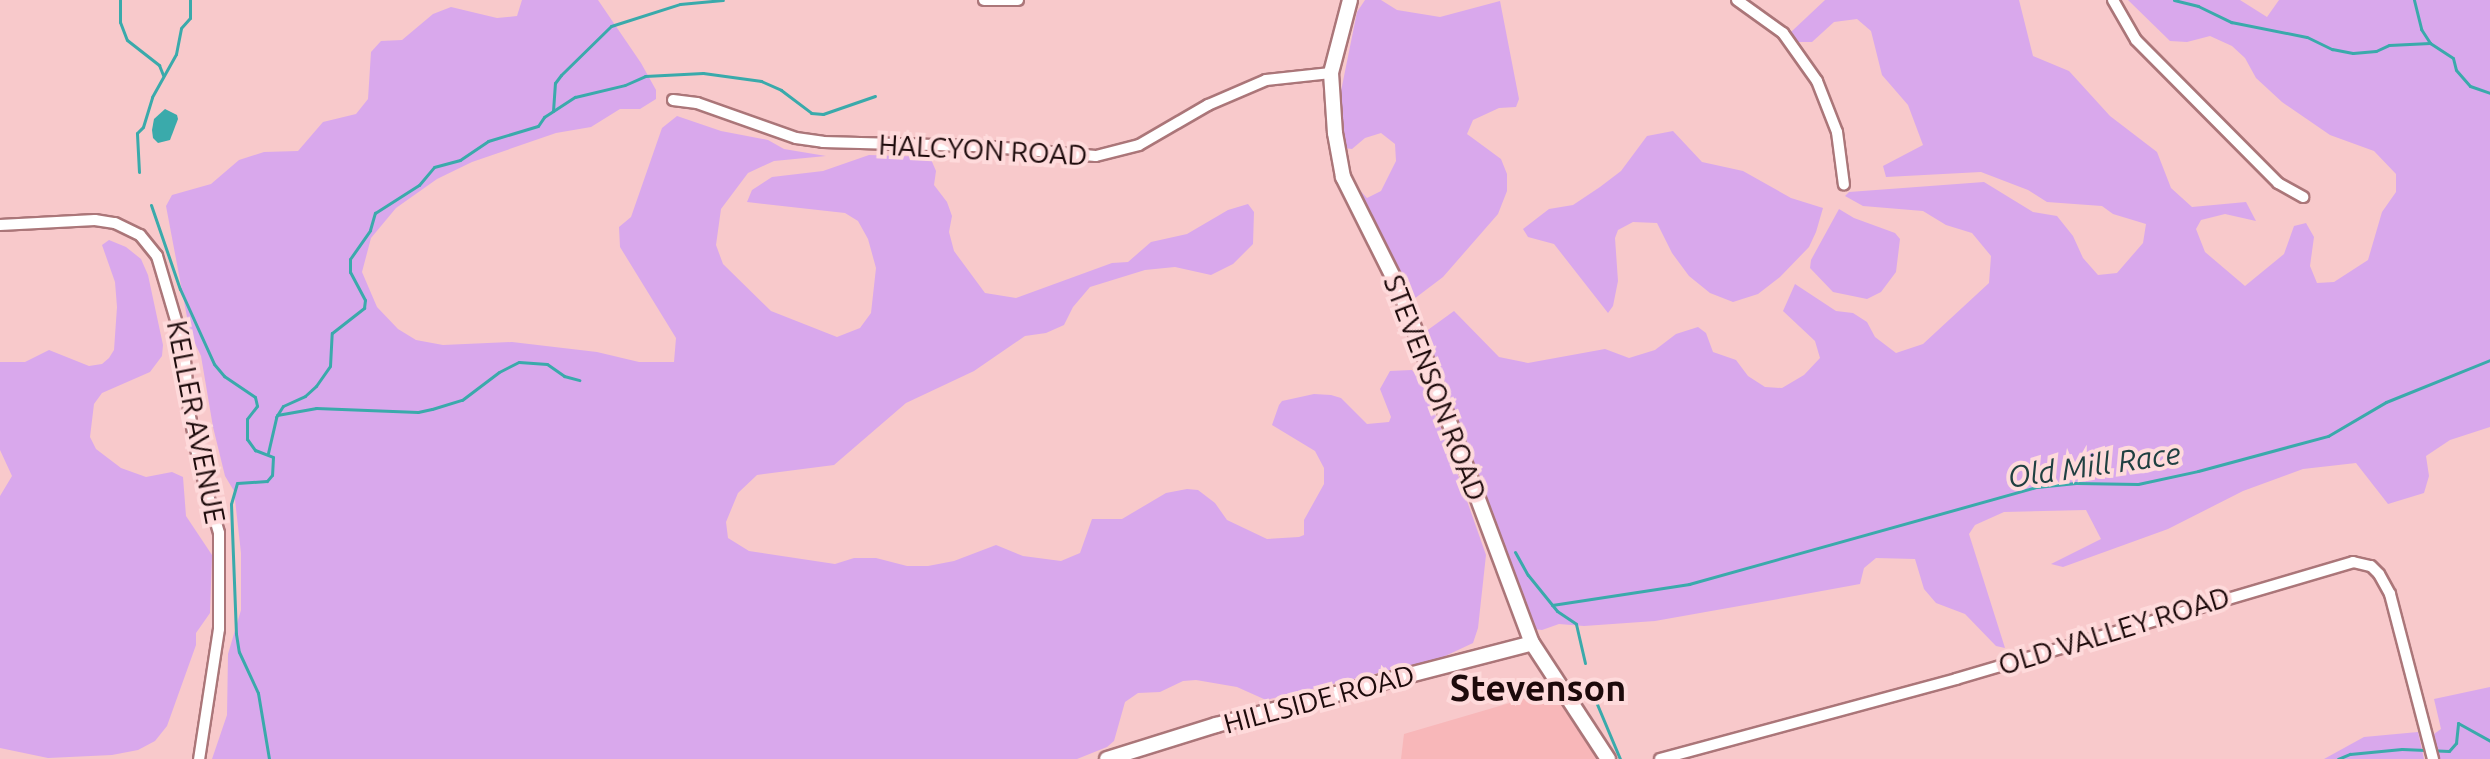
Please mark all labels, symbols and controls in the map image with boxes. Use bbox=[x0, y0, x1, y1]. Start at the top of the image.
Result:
street label: HALCYON ROAD bbox=[878, 128, 1088, 172]
street label: STEVENSON ROAD bbox=[1376, 270, 1494, 506]
street label: KELLER AVENUE bbox=[160, 318, 232, 526]
water label: Old Mill Race bbox=[2005, 435, 2183, 495]
street label: OLD VALLEY ROAD bbox=[1994, 580, 2234, 682]
street label: HILLSIDE ROAD bbox=[1220, 657, 1418, 741]
district label: Stevenson bbox=[1450, 666, 1626, 710]

